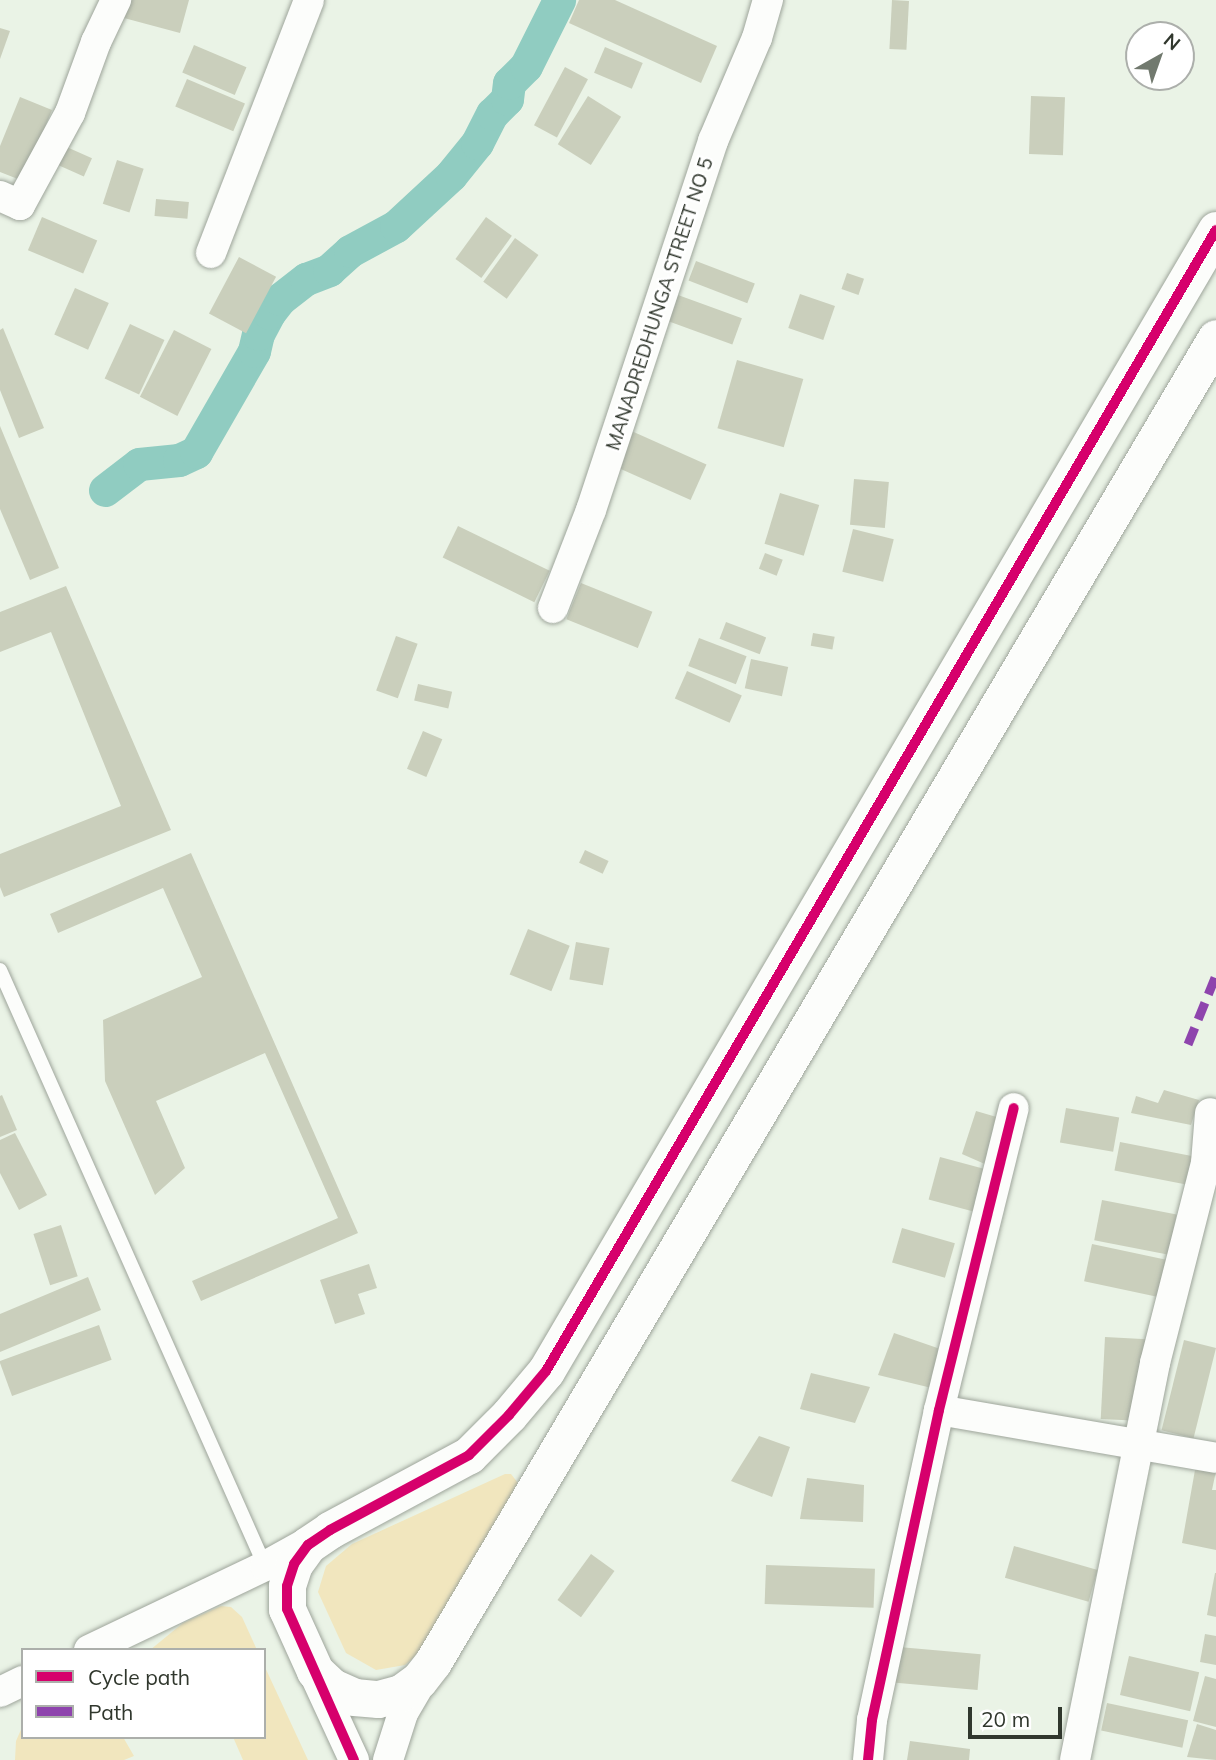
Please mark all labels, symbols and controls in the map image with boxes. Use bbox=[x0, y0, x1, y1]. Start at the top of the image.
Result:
north arrow bbox=[1125, 21, 1195, 91]
text: N bbox=[1159, 28, 1185, 55]
street label: MANADREDHUNGA STREET NO 5 bbox=[602, 155, 718, 453]
legend bbox=[21, 1648, 266, 1739]
text: Cycle path bbox=[88, 1664, 190, 1690]
scale bar bbox=[971, 1694, 1066, 1738]
text: Path bbox=[88, 1699, 133, 1725]
text: 20 m bbox=[981, 1706, 1030, 1732]

